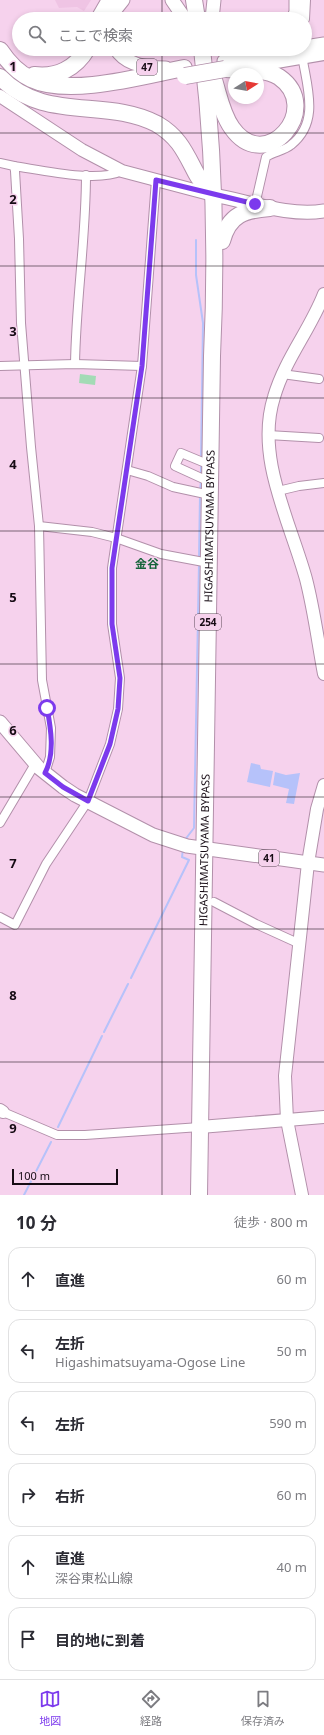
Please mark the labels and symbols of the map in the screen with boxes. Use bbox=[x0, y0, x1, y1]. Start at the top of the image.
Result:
text: 1 bbox=[9, 57, 17, 75]
road number: 47 bbox=[137, 59, 157, 75]
north arrow bbox=[228, 68, 264, 104]
text: 2 bbox=[9, 190, 17, 208]
route end bbox=[246, 195, 264, 213]
text: 3 bbox=[9, 322, 17, 340]
street label: HIGASHIMATSUYAMA BYPASS bbox=[200, 450, 218, 602]
text: 4 bbox=[9, 455, 17, 473]
district label: 金谷 bbox=[135, 555, 159, 572]
text: 5 bbox=[9, 588, 17, 606]
road number: 254 bbox=[195, 614, 221, 630]
route start bbox=[38, 699, 56, 717]
text: 6 bbox=[9, 721, 17, 739]
street label: HIGASHIMATSUYAMA BYPASS bbox=[195, 774, 213, 926]
road number: 41 bbox=[259, 850, 279, 866]
text: 7 bbox=[9, 854, 17, 872]
text: 8 bbox=[9, 986, 17, 1004]
text: 9 bbox=[9, 1119, 17, 1137]
scale bar bbox=[12, 1167, 118, 1186]

